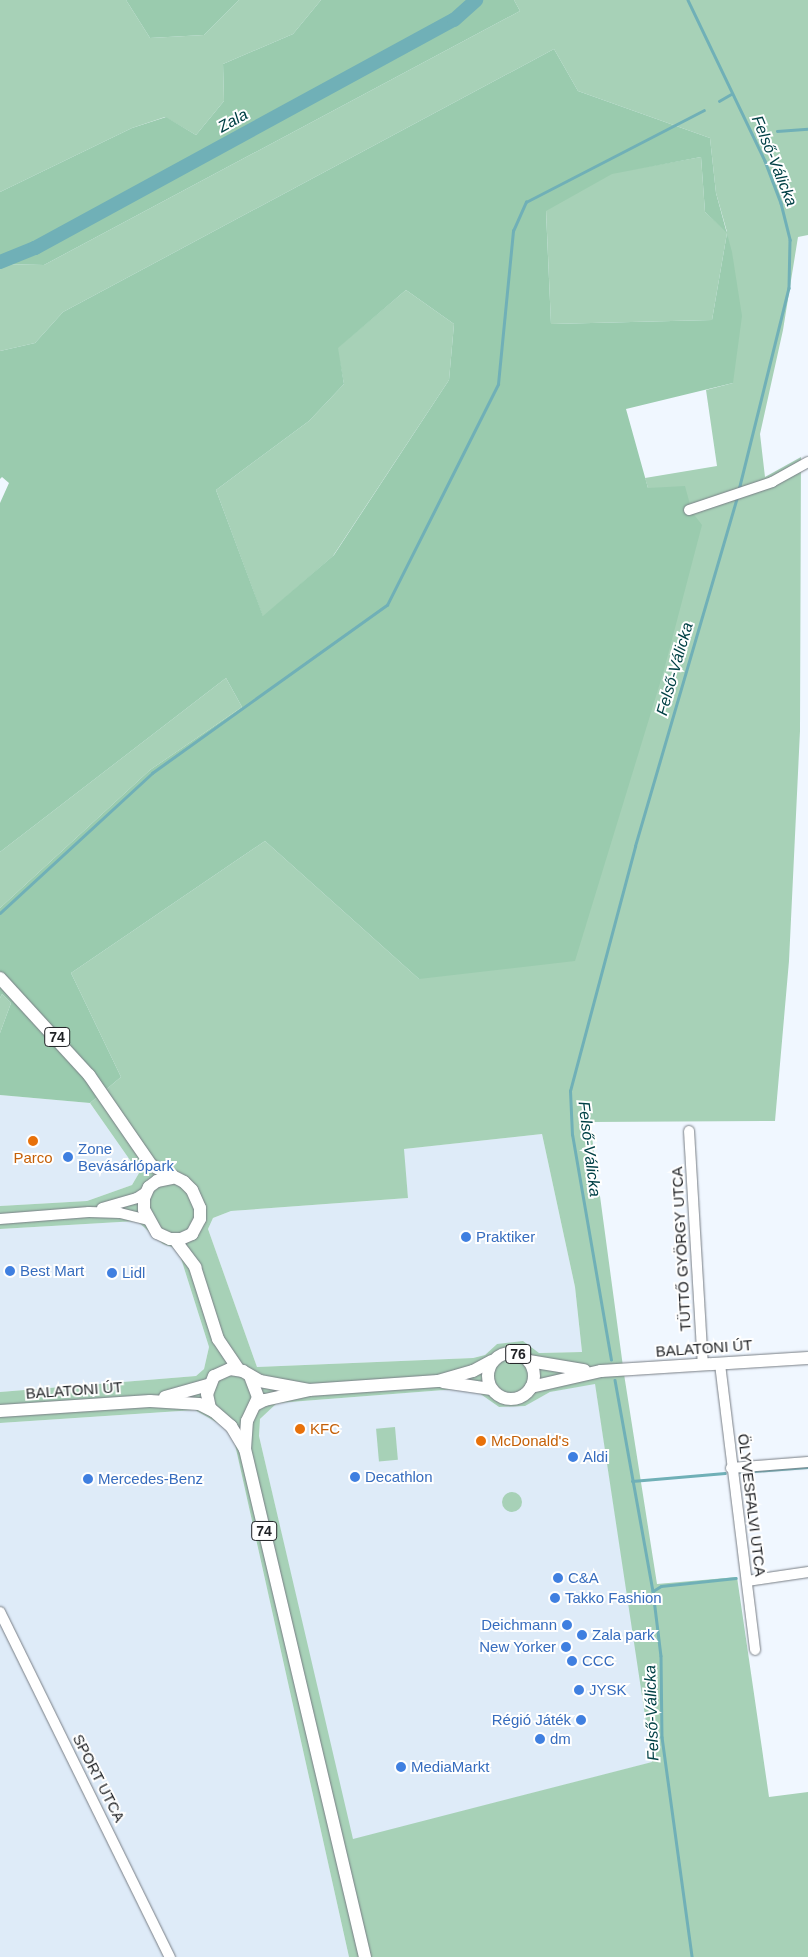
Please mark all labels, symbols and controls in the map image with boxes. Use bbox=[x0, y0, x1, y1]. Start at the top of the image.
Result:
water label: Zala bbox=[215, 105, 251, 137]
water label: Felső-Válicka bbox=[747, 113, 801, 209]
water label: Felső-Válicka bbox=[653, 620, 697, 718]
road number: 74 bbox=[43, 1026, 71, 1048]
water label: Felső-Válicka bbox=[574, 1100, 604, 1198]
marker: Parco bbox=[27, 1135, 39, 1147]
place label: Zone Bevásárlópark bbox=[78, 1139, 174, 1174]
place label: Parco bbox=[13, 1149, 53, 1167]
marker: Zone Bevásárlópark bbox=[62, 1151, 74, 1163]
street label: TÜTTŐ GYÖRGY UTCA bbox=[668, 1166, 694, 1332]
place label: Praktiker bbox=[476, 1228, 535, 1246]
marker: Praktiker bbox=[460, 1231, 472, 1243]
place label: Best Mart bbox=[20, 1262, 84, 1280]
place label: Lidl bbox=[122, 1264, 145, 1282]
marker: Best Mart bbox=[4, 1265, 16, 1277]
marker: Lidl bbox=[106, 1267, 118, 1279]
street label: BALATONI ÚT bbox=[655, 1336, 753, 1360]
road number: 76 bbox=[504, 1342, 532, 1366]
street label: BALATONI ÚT bbox=[25, 1378, 123, 1402]
place label: KFC bbox=[310, 1420, 340, 1438]
marker: KFC bbox=[294, 1423, 306, 1435]
place label: McDonald's bbox=[491, 1432, 569, 1450]
street label: ÖLYVESFALVI UTCA bbox=[734, 1433, 770, 1577]
marker: McDonald's bbox=[475, 1435, 487, 1447]
place label: Aldi bbox=[583, 1448, 608, 1466]
marker: Aldi bbox=[567, 1451, 579, 1463]
place label: Decathlon bbox=[365, 1468, 433, 1486]
place label: Mercedes-Benz bbox=[98, 1470, 203, 1488]
marker: Decathlon bbox=[349, 1471, 361, 1483]
marker: Mercedes-Benz bbox=[82, 1473, 94, 1485]
road number: 74 bbox=[250, 1520, 278, 1542]
place label: C&A bbox=[568, 1569, 599, 1587]
marker: C&A bbox=[552, 1572, 564, 1584]
place label: Takko Fashion bbox=[565, 1589, 662, 1607]
marker: Takko Fashion bbox=[549, 1592, 561, 1604]
place label: Deichmann bbox=[481, 1616, 557, 1634]
marker: Deichmann bbox=[561, 1619, 573, 1631]
place label: Zala park bbox=[592, 1626, 655, 1644]
marker: Zala park bbox=[576, 1629, 588, 1641]
place label: New Yorker bbox=[479, 1638, 556, 1656]
marker: New Yorker bbox=[560, 1641, 572, 1653]
place label: CCC bbox=[582, 1652, 614, 1670]
marker: CCC bbox=[566, 1655, 578, 1667]
water label: Felső-Válicka bbox=[641, 1665, 663, 1761]
place label: JYSK bbox=[589, 1681, 627, 1699]
marker: JYSK bbox=[573, 1684, 585, 1696]
place label: Régió Játék bbox=[492, 1711, 571, 1729]
marker: Régió Játék bbox=[575, 1714, 587, 1726]
place label: dm bbox=[550, 1730, 571, 1748]
street label: SPORT UTCA bbox=[69, 1731, 129, 1825]
marker: dm bbox=[534, 1733, 546, 1745]
place label: MediaMarkt bbox=[411, 1758, 489, 1776]
marker: MediaMarkt bbox=[395, 1761, 407, 1773]

